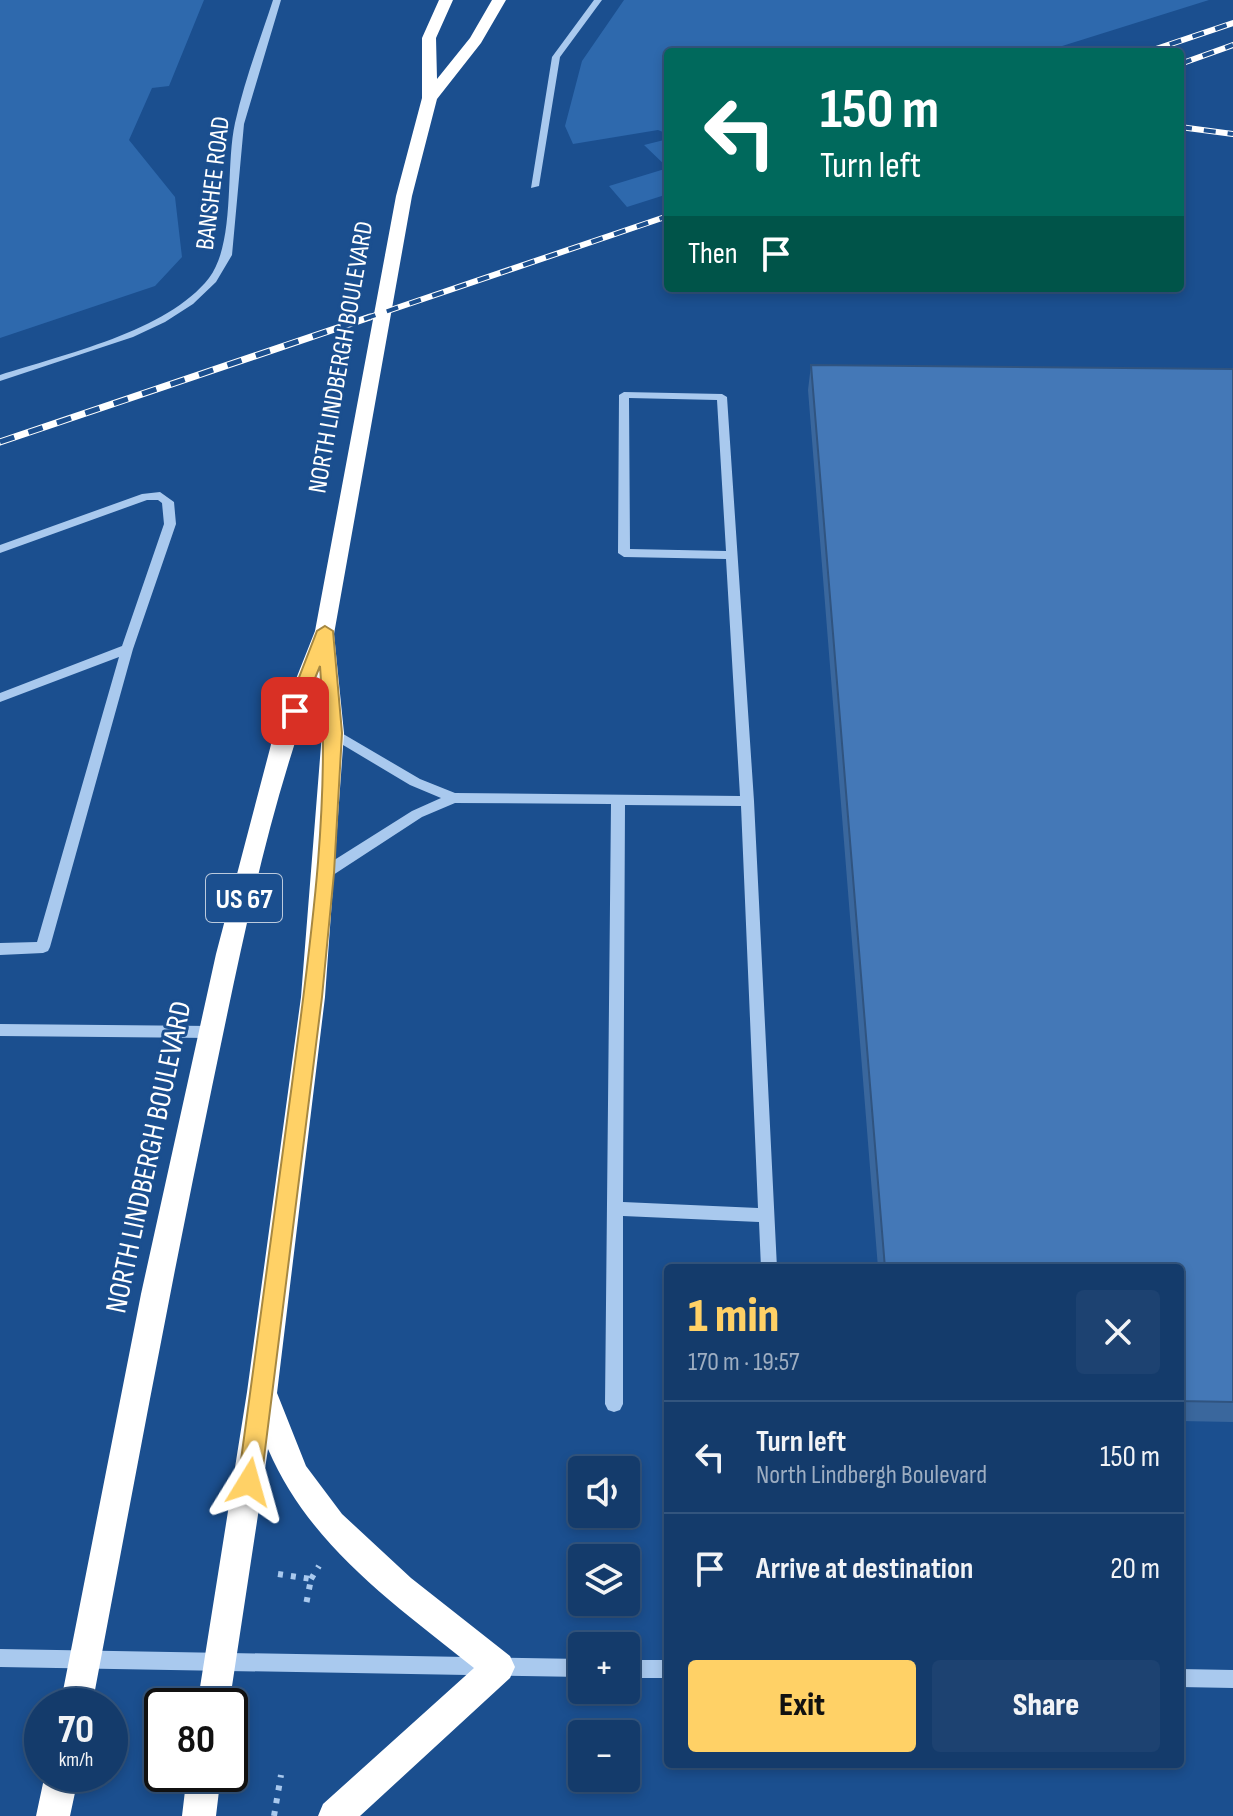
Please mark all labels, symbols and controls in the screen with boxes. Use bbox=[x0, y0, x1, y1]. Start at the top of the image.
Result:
text: 150 m bbox=[820, 77, 939, 144]
icon: left bbox=[688, 80, 792, 184]
street label: BANSHEE ROAD bbox=[190, 115, 237, 252]
text: Turn left bbox=[820, 145, 921, 188]
street label: NORTH LINDBERGH BOULEVARD bbox=[302, 219, 381, 496]
icon: arrive bbox=[754, 232, 798, 276]
text: Then bbox=[688, 236, 738, 272]
pin bbox=[261, 677, 329, 745]
icon: arrive bbox=[273, 689, 317, 733]
road number: US 67 bbox=[206, 874, 282, 922]
street label: NORTH LINDBERGH BOULEVARD bbox=[98, 998, 200, 1316]
text: 1 min bbox=[688, 1288, 779, 1345]
button: close bbox=[1076, 1290, 1160, 1374]
text: 170 m · 19:57 bbox=[688, 1347, 800, 1378]
text: Turn left bbox=[756, 1424, 846, 1460]
icon: left bbox=[688, 1435, 732, 1479]
text: 150 m bbox=[1100, 1439, 1160, 1475]
position arrow bbox=[207, 1440, 291, 1524]
map controls bbox=[568, 1456, 640, 1792]
button: sound bbox=[568, 1456, 640, 1528]
text: North Lindbergh Boulevard bbox=[756, 1460, 987, 1491]
button: layers bbox=[568, 1544, 640, 1616]
icon: arrive bbox=[688, 1547, 732, 1591]
text: Arrive at destination bbox=[756, 1551, 973, 1587]
text: 20 m bbox=[1110, 1551, 1160, 1587]
button: + bbox=[568, 1632, 640, 1704]
button: Exit bbox=[688, 1660, 916, 1752]
button: Share bbox=[932, 1660, 1160, 1752]
speed limit sign: 80 bbox=[144, 1688, 248, 1792]
text: 70 bbox=[58, 1706, 94, 1754]
button: − bbox=[568, 1720, 640, 1792]
text: km/h bbox=[59, 1748, 93, 1772]

